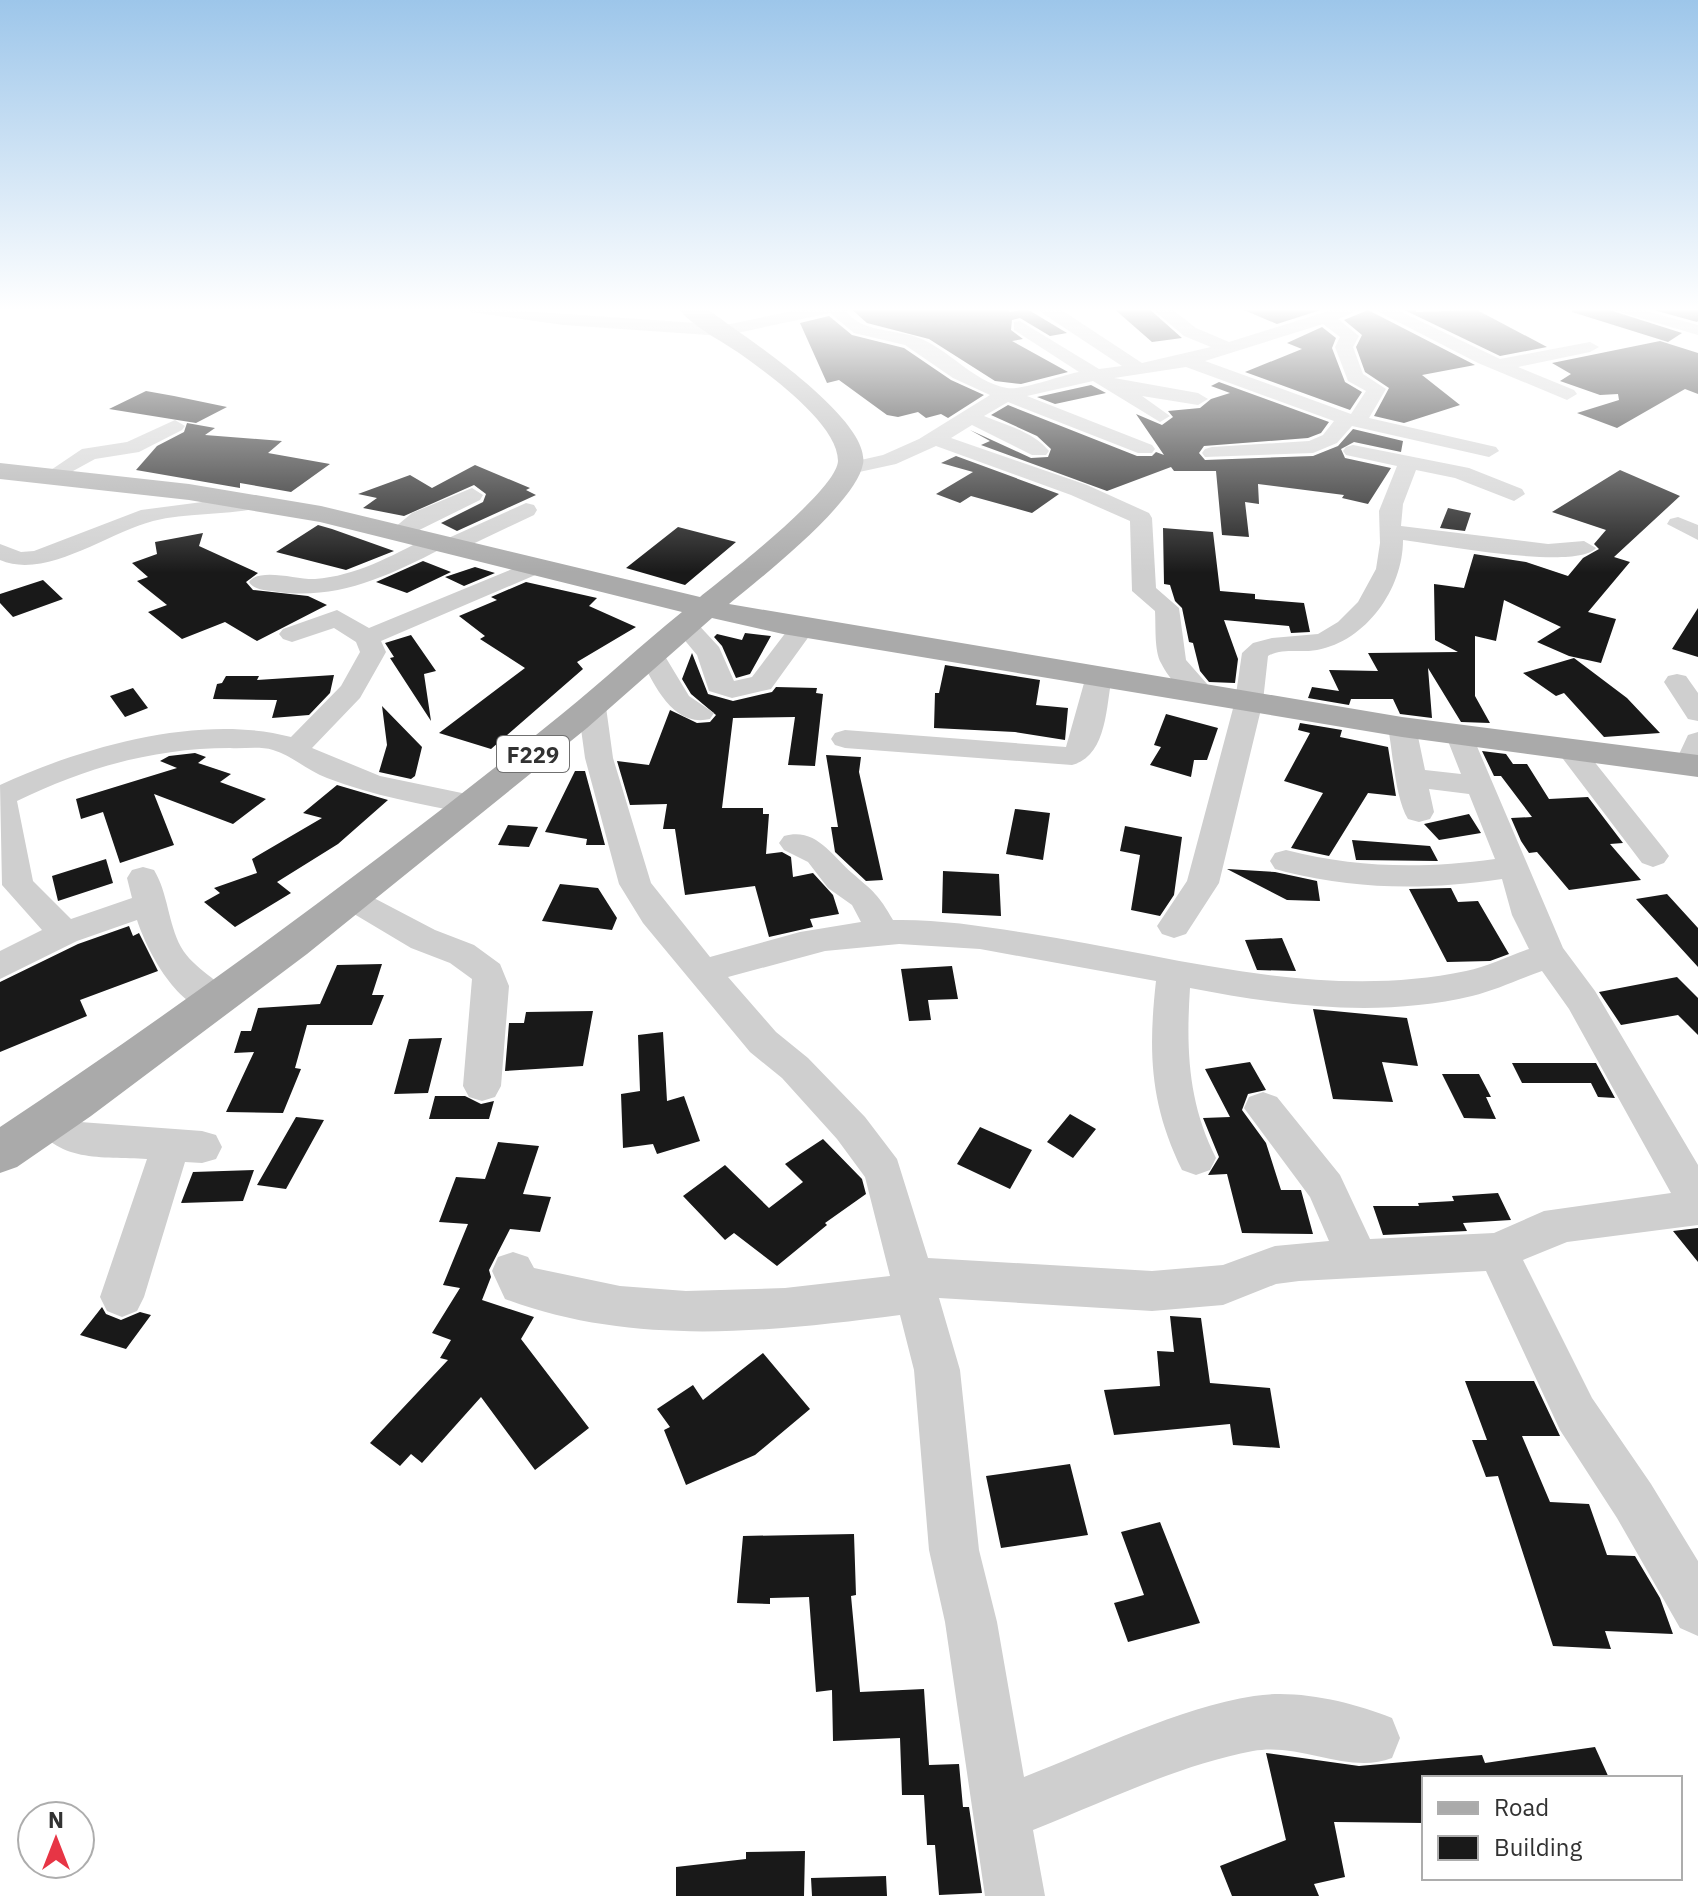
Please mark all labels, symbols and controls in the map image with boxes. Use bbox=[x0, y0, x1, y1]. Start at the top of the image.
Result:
road number: F229 bbox=[497, 736, 569, 772]
legend bbox=[1422, 1776, 1682, 1880]
text: Road bbox=[1494, 1791, 1549, 1823]
north arrow bbox=[16, 1800, 96, 1880]
text: N bbox=[48, 1805, 64, 1834]
text: Building bbox=[1494, 1831, 1582, 1863]

